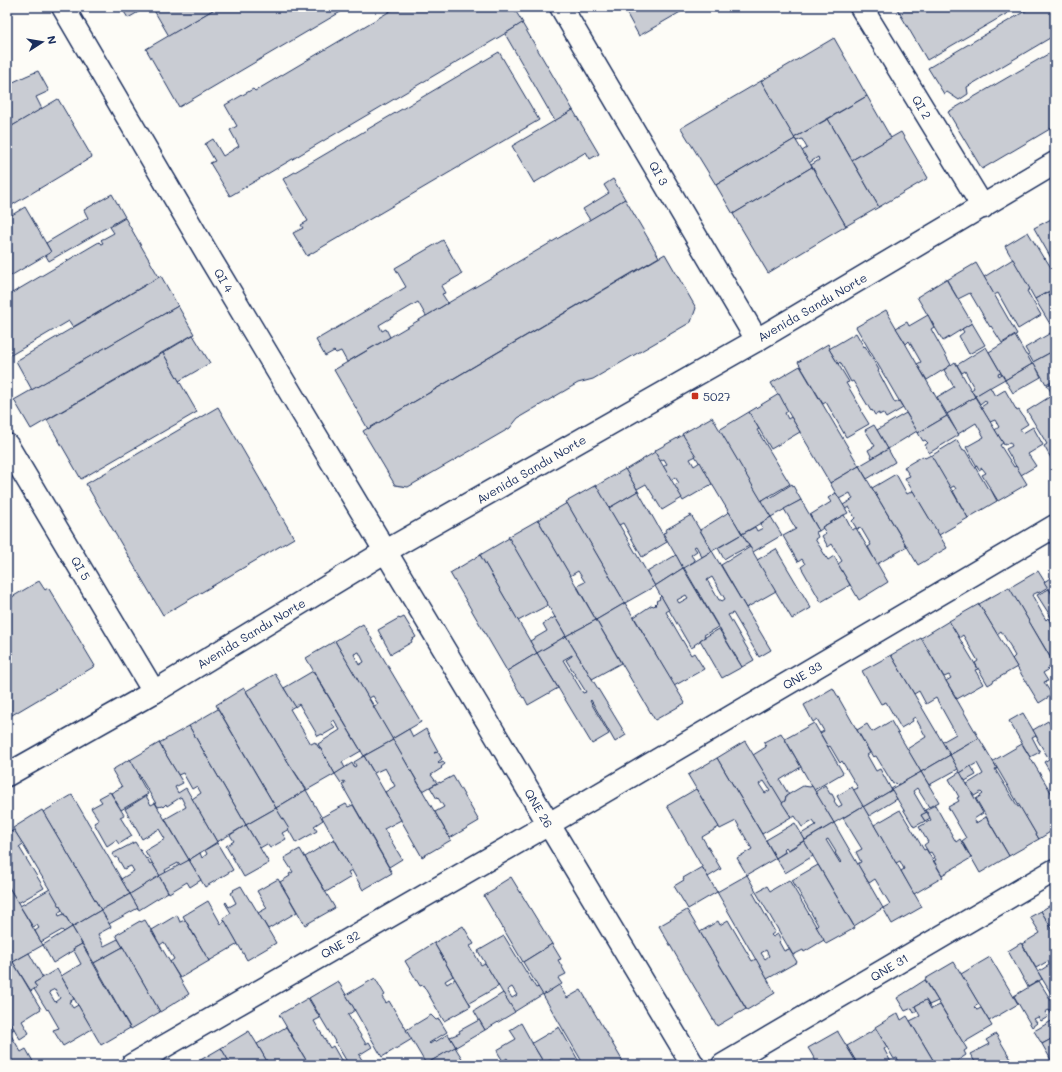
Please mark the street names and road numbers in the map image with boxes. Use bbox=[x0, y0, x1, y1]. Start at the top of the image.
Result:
street label: QI 2 bbox=[909, 92, 935, 122]
street label: QI 3 bbox=[646, 158, 672, 188]
street label: QI 4 bbox=[211, 265, 237, 295]
street label: Avenida Sandu Norte bbox=[754, 269, 870, 345]
street label: Avenida Sandu Norte bbox=[473, 431, 589, 507]
street label: QI 5 bbox=[68, 553, 94, 583]
street label: Avenida Sandu Norte bbox=[194, 594, 308, 672]
street label: QNE 33 bbox=[779, 657, 825, 693]
street label: QNE 26 bbox=[521, 785, 557, 831]
street label: QNE 32 bbox=[318, 926, 362, 962]
street label: QNE 31 bbox=[867, 949, 911, 985]

